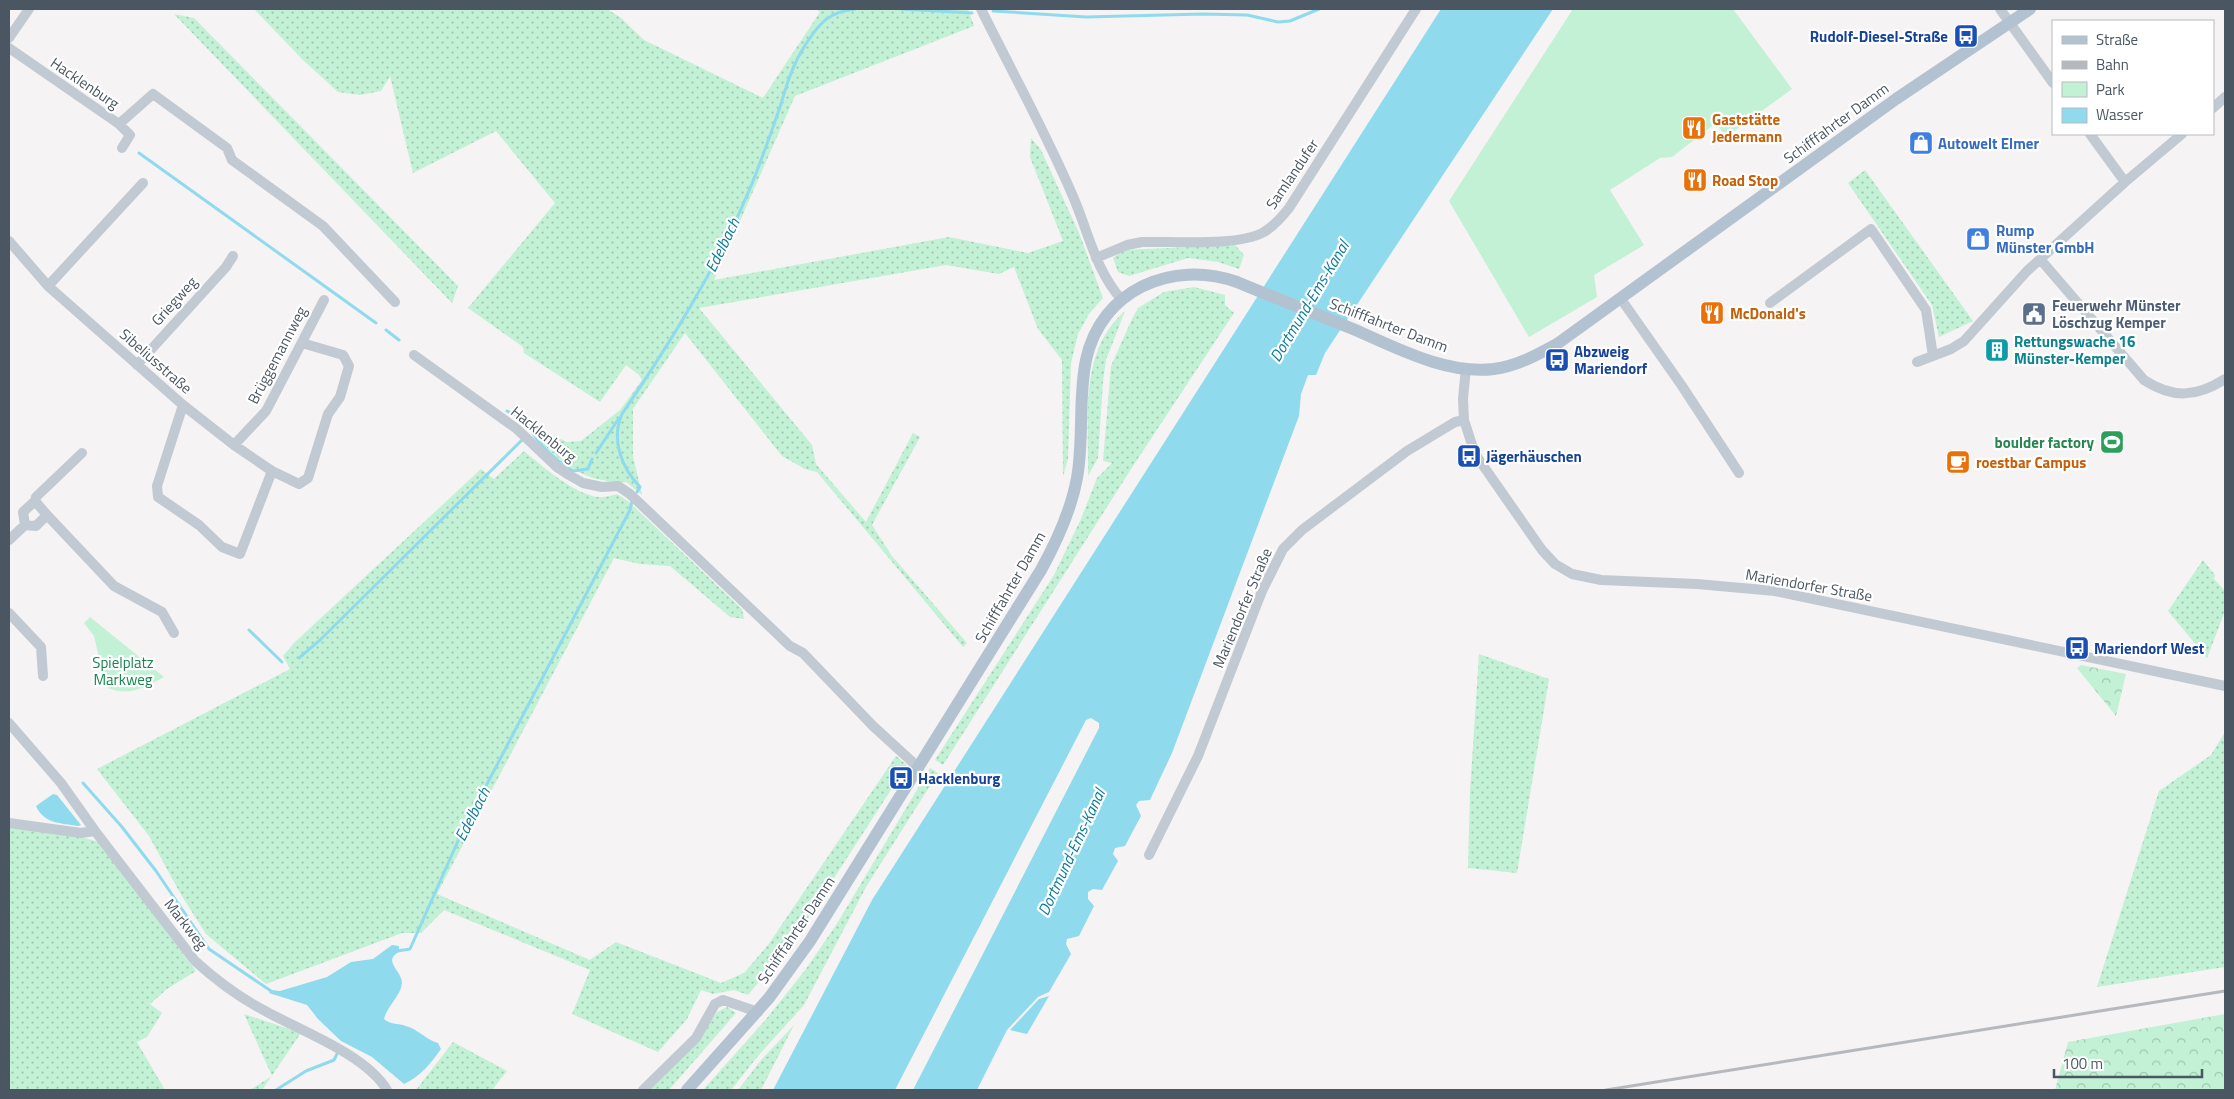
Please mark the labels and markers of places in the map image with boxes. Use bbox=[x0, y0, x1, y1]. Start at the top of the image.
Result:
bus stop icon: Rudolf-Diesel-Straße bbox=[1953, 23, 1979, 49]
place label: Rudolf-Diesel-Straße bbox=[1810, 25, 1948, 48]
place label: Gaststätte Jedermann bbox=[1712, 108, 1782, 148]
restaurant icon: Gaststätte Jedermann bbox=[1681, 115, 1707, 141]
shop icon: Autowelt Elmer bbox=[1908, 130, 1934, 156]
place label: Autowelt Elmer bbox=[1938, 132, 2039, 155]
restaurant icon: Road Stop bbox=[1682, 167, 1708, 193]
place label: Road Stop bbox=[1712, 169, 1778, 192]
place label: Rump Münster GmbH bbox=[1996, 219, 2095, 259]
shop icon: Rump Münster GmbH bbox=[1965, 226, 1991, 252]
place label: Feuerwehr Münster Löschzug Kemper bbox=[2052, 294, 2181, 334]
restaurant icon: McDonald's bbox=[1699, 300, 1725, 326]
public building icon: Feuerwehr Münster Löschzug Kemper bbox=[2021, 301, 2047, 327]
place label: McDonald's bbox=[1730, 302, 1806, 325]
place label: Rettungswache 16 Münster-Kemper bbox=[2014, 330, 2135, 370]
building icon: Rettungswache 16 Münster-Kemper bbox=[1984, 337, 2010, 363]
place label: Abzweig Mariendorf bbox=[1574, 340, 1648, 380]
bus stop icon: Abzweig Mariendorf bbox=[1544, 347, 1570, 373]
sports icon: boulder factory bbox=[2099, 429, 2125, 455]
place label: boulder factory bbox=[1995, 431, 2094, 454]
bus stop icon: Jägerhäuschen bbox=[1456, 443, 1482, 469]
place label: Jägerhäuschen bbox=[1486, 445, 1582, 468]
cafe icon: roestbar Campus bbox=[1945, 449, 1971, 475]
place label: roestbar Campus bbox=[1976, 451, 2086, 474]
bus stop icon: Mariendorf West bbox=[2064, 635, 2090, 661]
place label: Mariendorf West bbox=[2094, 637, 2205, 660]
bus stop icon: Hacklenburg bbox=[888, 765, 914, 791]
place label: Hacklenburg bbox=[918, 767, 1000, 790]

